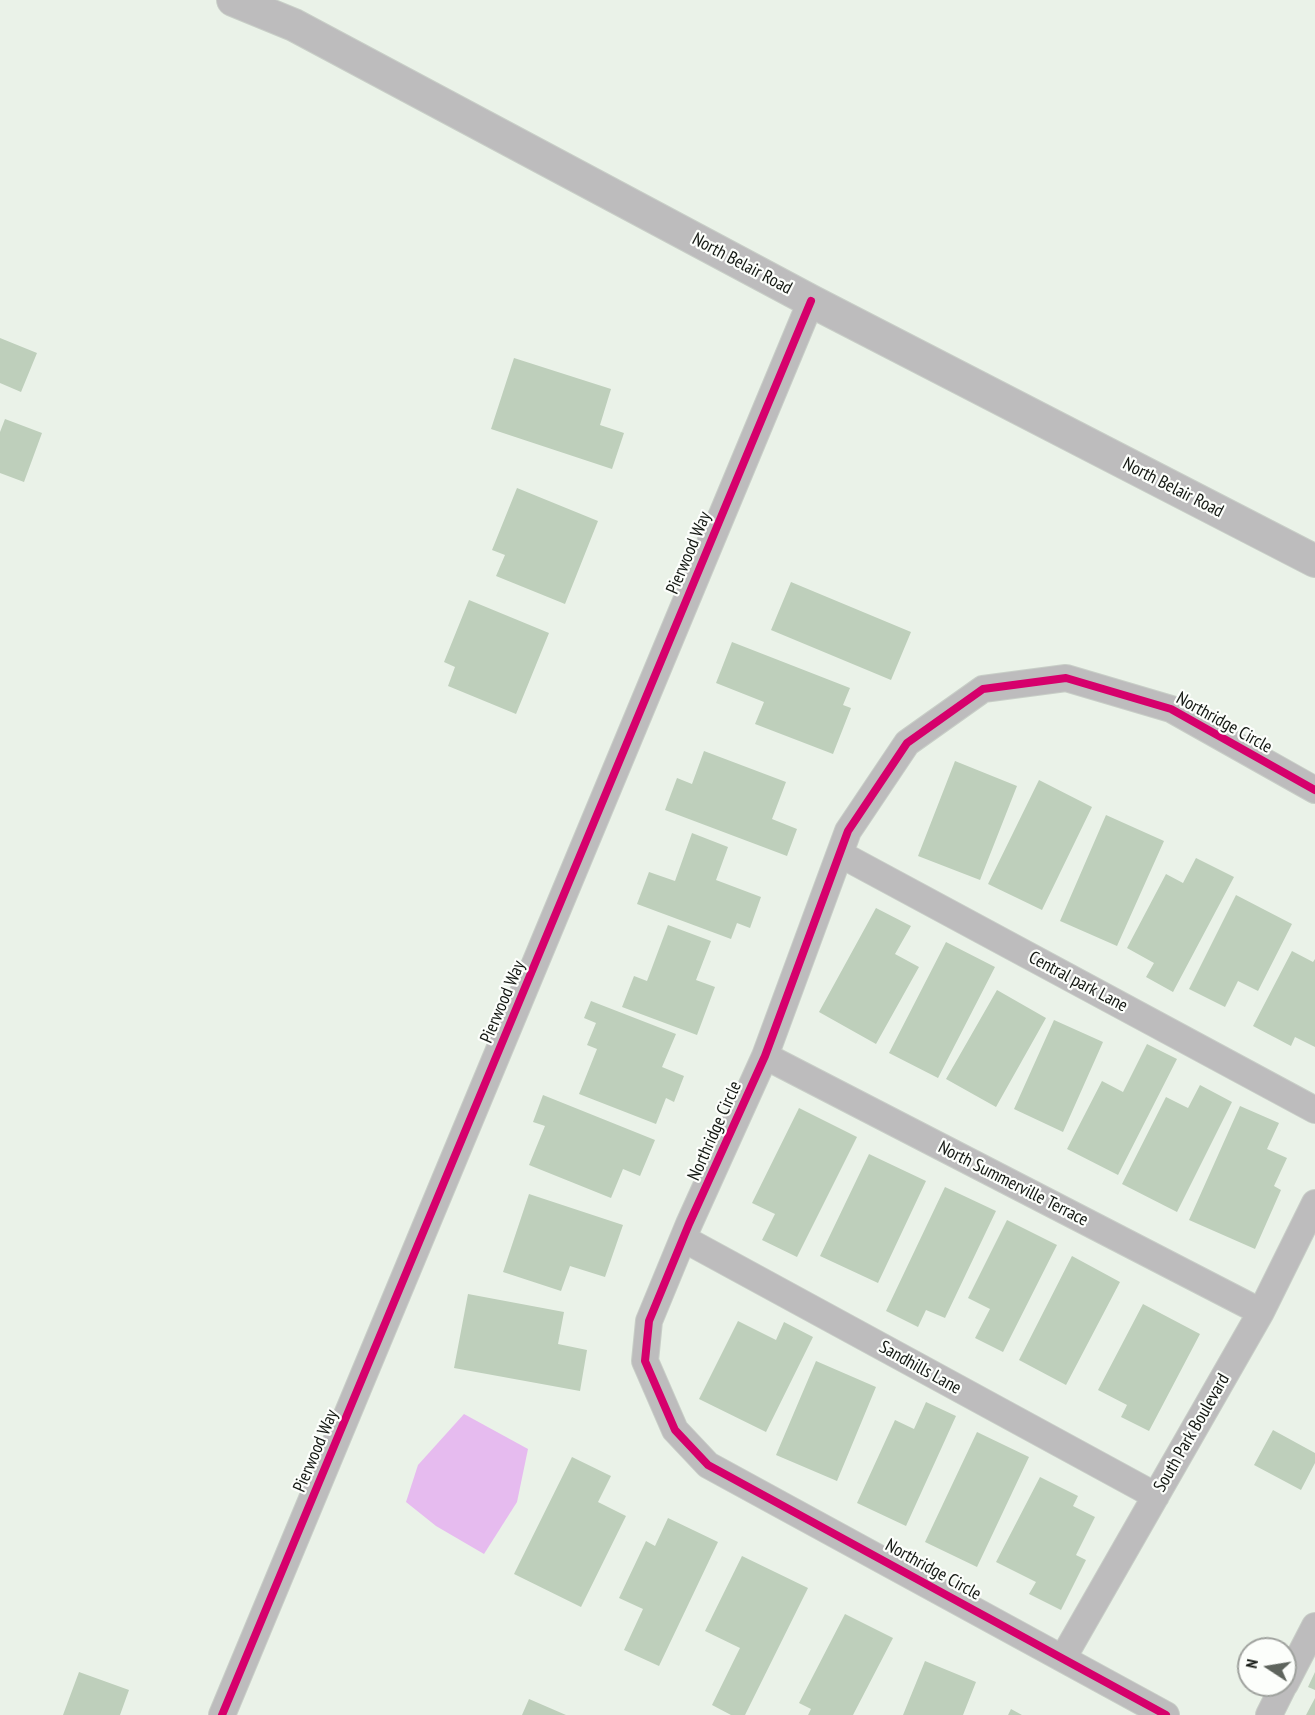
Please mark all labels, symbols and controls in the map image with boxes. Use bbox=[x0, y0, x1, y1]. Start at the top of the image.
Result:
street label: North Belair Road bbox=[688, 229, 796, 299]
street label: North Belair Road bbox=[1119, 453, 1227, 523]
street label: Pierwood Way bbox=[662, 509, 716, 597]
street label: Northridge Circle bbox=[1172, 688, 1276, 758]
street label: Central park Lane bbox=[1025, 947, 1131, 1017]
street label: Pierwood Way bbox=[476, 958, 530, 1046]
street label: Northridge Circle bbox=[683, 1078, 747, 1184]
street label: North Summerville Terrace bbox=[934, 1137, 1092, 1231]
street label: Sandhills Lane bbox=[875, 1337, 965, 1399]
street label: South Park Boulevard bbox=[1149, 1370, 1235, 1496]
street label: Pierwood Way bbox=[289, 1407, 343, 1495]
street label: Northridge Circle bbox=[881, 1535, 985, 1605]
north arrow bbox=[1237, 1637, 1297, 1697]
text: N bbox=[1241, 1657, 1262, 1670]

